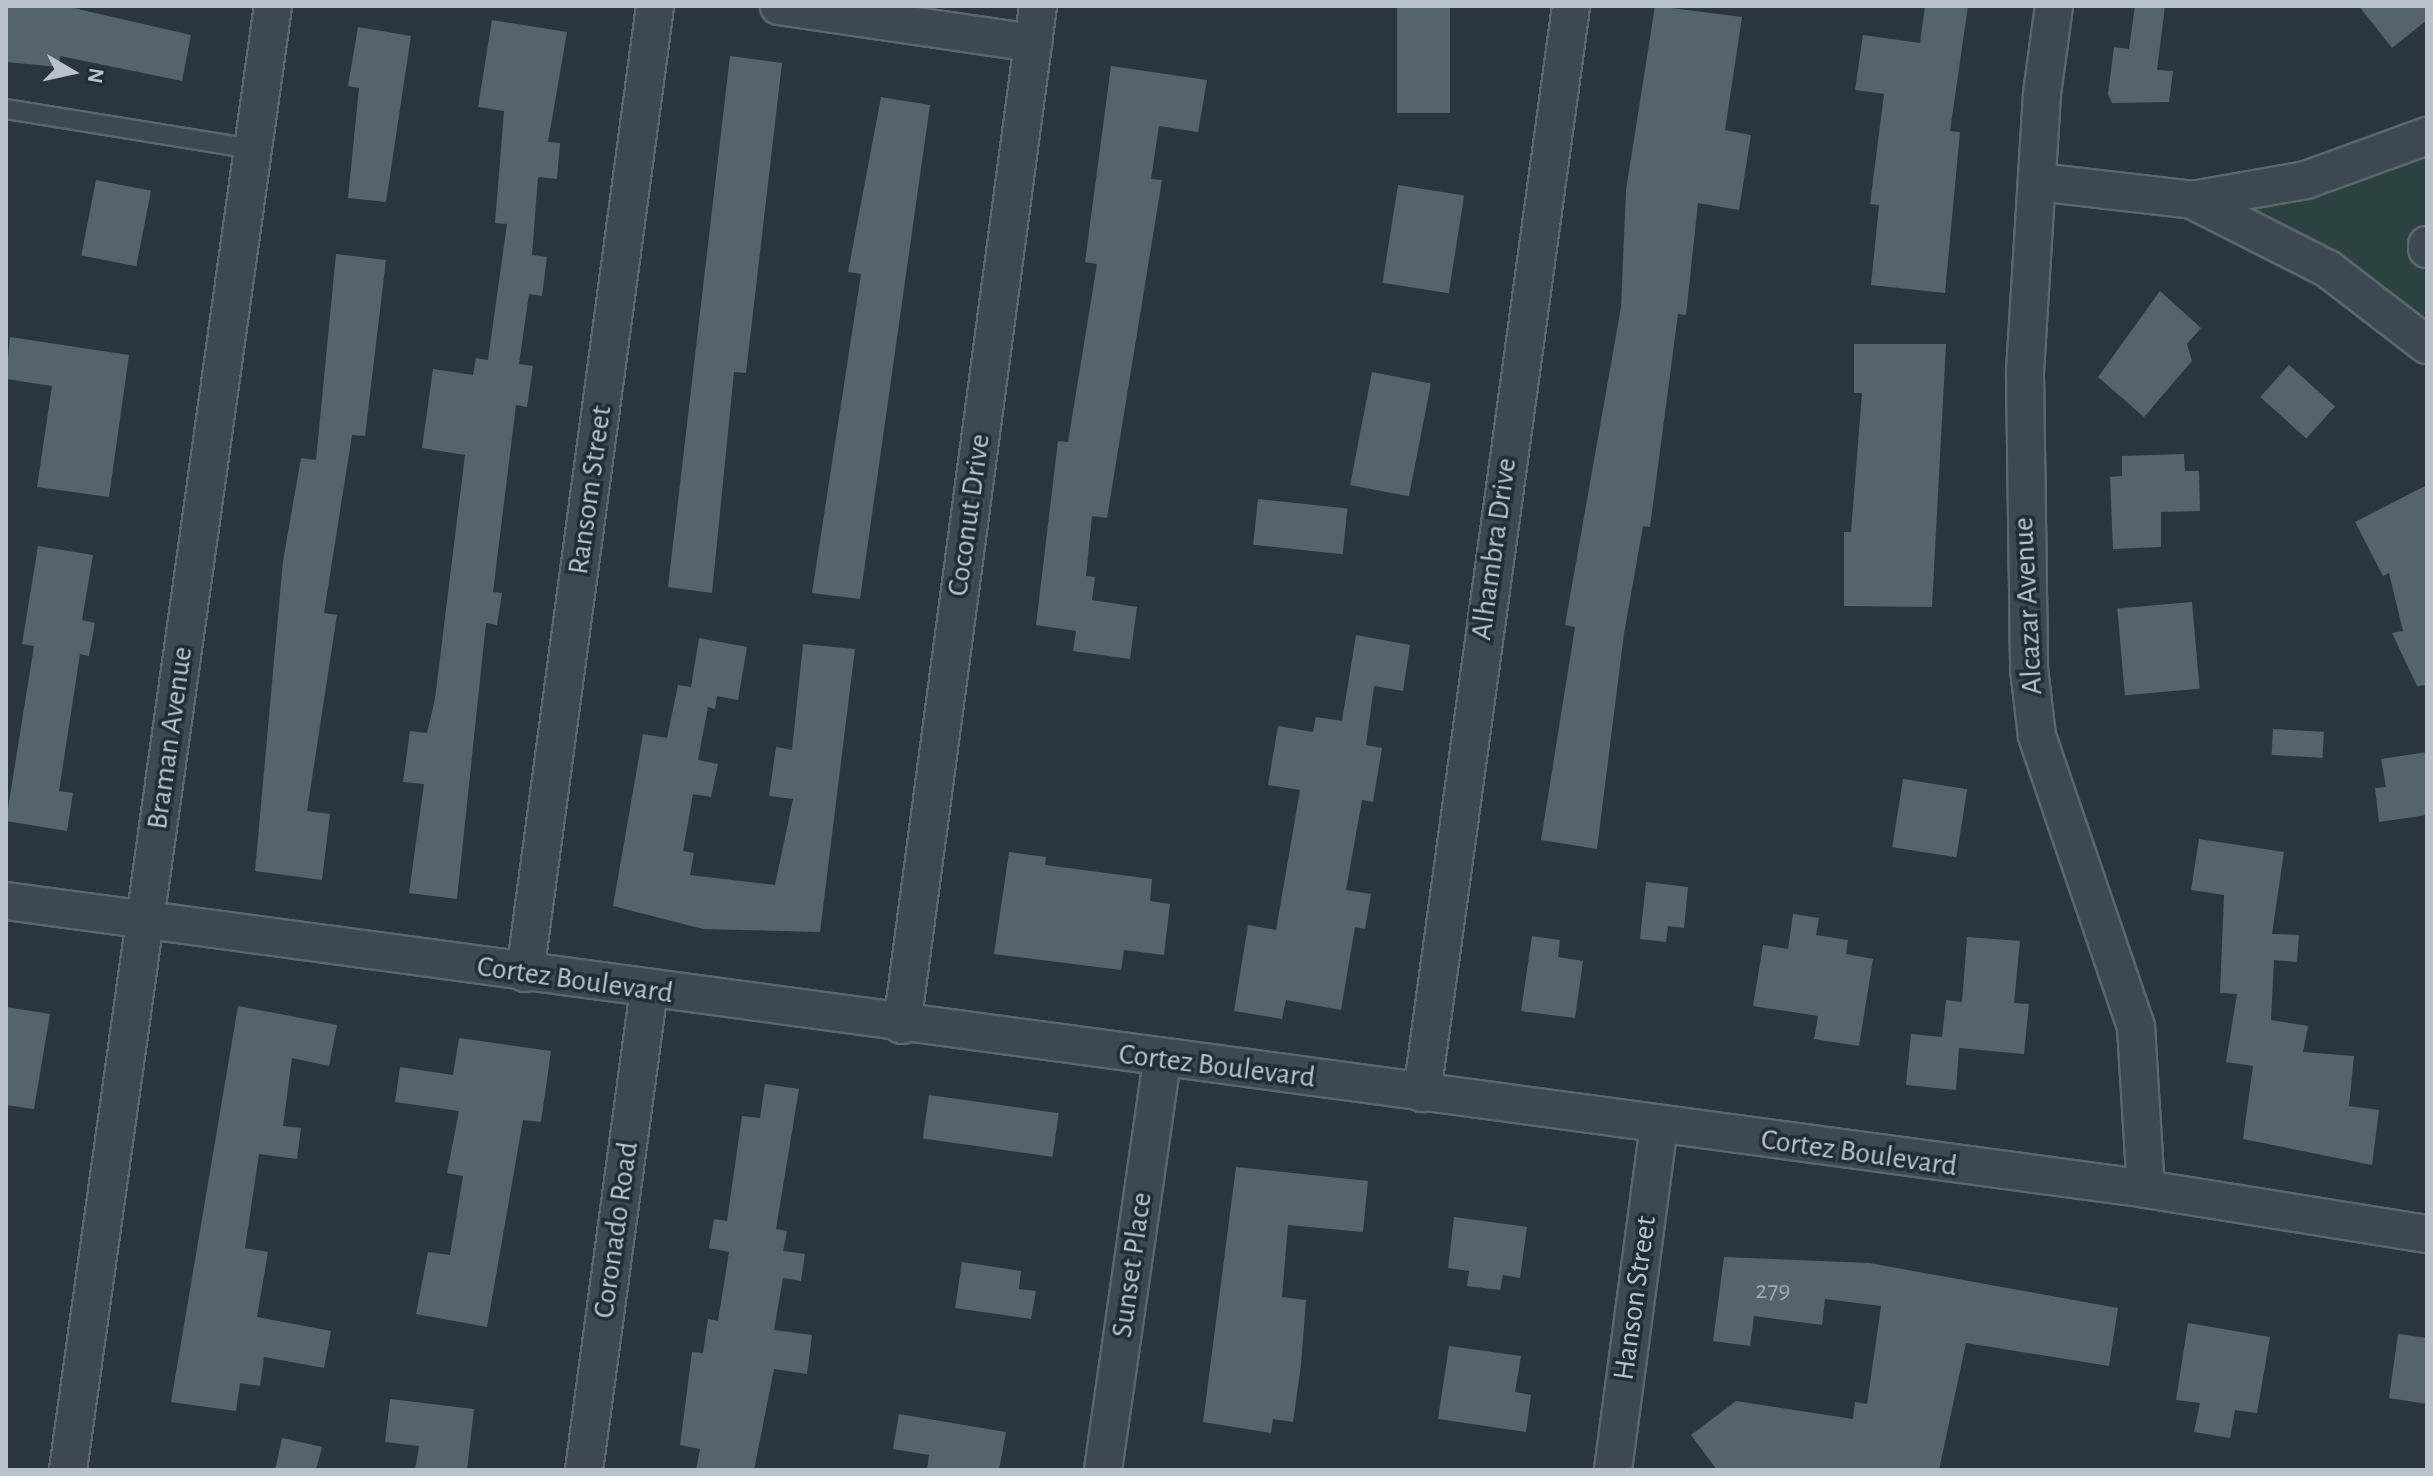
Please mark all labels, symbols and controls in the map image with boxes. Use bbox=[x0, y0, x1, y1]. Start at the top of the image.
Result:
north arrow bbox=[32, 32, 112, 112]
text: N bbox=[84, 66, 108, 85]
street label: Ransom Street bbox=[560, 403, 620, 577]
street label: Coconut Drive bbox=[940, 432, 998, 598]
street label: Alhambra Drive bbox=[1463, 456, 1525, 642]
street label: Alcazar Avenue bbox=[2005, 516, 2051, 696]
street label: Braman Avenue bbox=[139, 644, 201, 832]
street label: Cortez Boulevard bbox=[475, 948, 675, 1012]
street label: Cortez Boulevard bbox=[1117, 1036, 1317, 1096]
street label: Cortez Boulevard bbox=[1759, 1121, 1959, 1185]
street label: Coronado Road bbox=[586, 1139, 646, 1321]
street label: Sunset Place bbox=[1104, 1190, 1160, 1340]
street label: Hanson Street bbox=[1606, 1214, 1664, 1382]
house number: 279 bbox=[1756, 1275, 1790, 1307]

